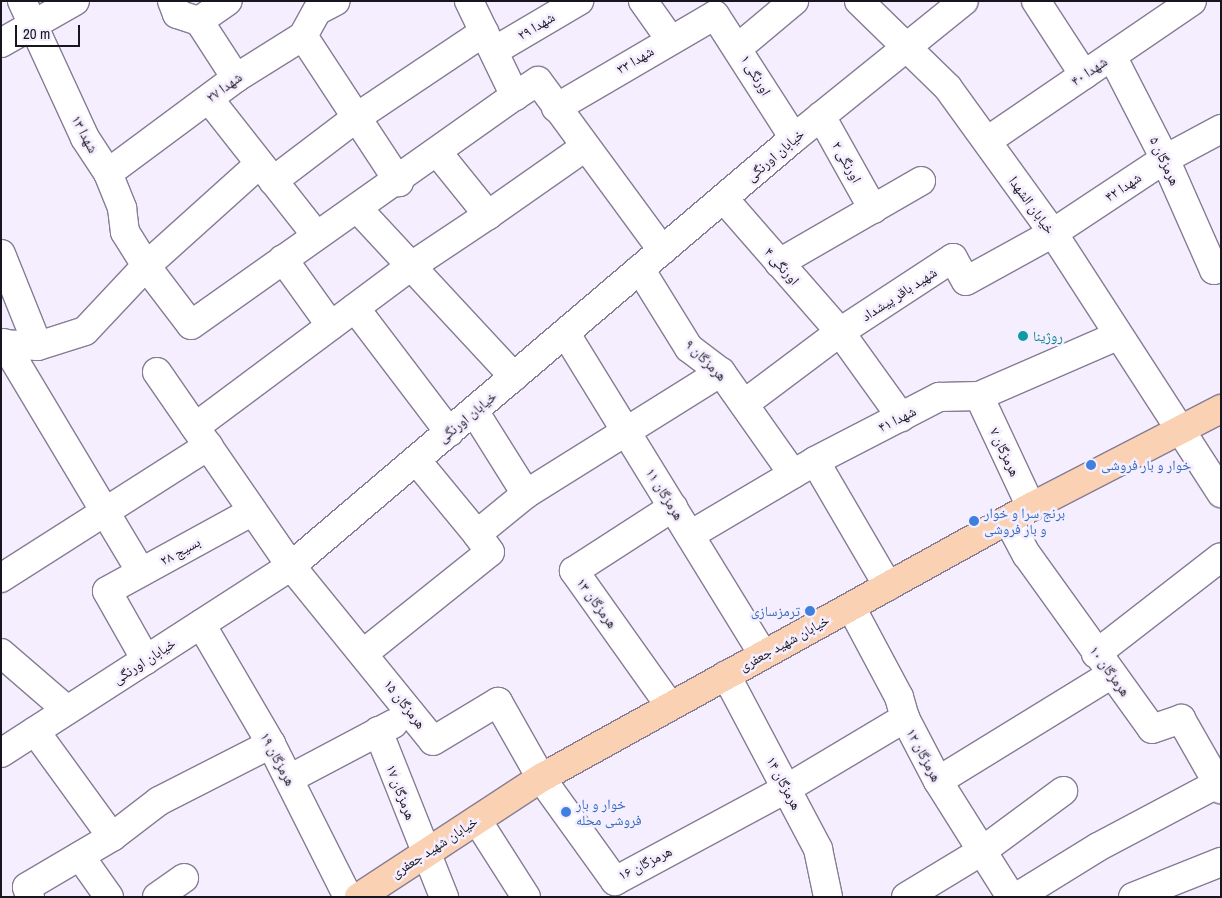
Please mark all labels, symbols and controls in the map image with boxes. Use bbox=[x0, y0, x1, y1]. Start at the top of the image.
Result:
street label: شهدا ۲۹ bbox=[514, 8, 558, 44]
scale bar bbox=[18, 15, 82, 47]
text: 20 m bbox=[23, 23, 50, 44]
street label: شهدا ۳۳ bbox=[613, 42, 657, 78]
street label: اورنگی ۱ bbox=[737, 52, 775, 98]
street label: شهدا ۴۰ bbox=[1068, 53, 1110, 89]
street label: شهدا ۲۷ bbox=[203, 68, 245, 106]
street label: شهدا ۱۳ bbox=[68, 112, 102, 156]
street label: خیابان اورنگی bbox=[743, 125, 807, 185]
street label: هرمزگان ۵ bbox=[1146, 134, 1184, 188]
street label: اورنگی ۲ bbox=[829, 138, 865, 186]
street label: شهدا ۴۲ bbox=[1102, 169, 1144, 205]
street label: خیابان الشهدا bbox=[1005, 173, 1059, 237]
street label: اورنگی ۴ bbox=[761, 244, 803, 288]
street label: شهید باقر پیشداد bbox=[858, 263, 940, 325]
place label: روژینا bbox=[1033, 328, 1063, 344]
marker: روژینا bbox=[1017, 330, 1029, 342]
street label: هرمزگان ۹ bbox=[682, 336, 730, 384]
street label: خیابان اورنگی bbox=[434, 388, 500, 446]
street label: شهدا ۴۱ bbox=[875, 402, 919, 436]
street label: هرمزگان ۷ bbox=[986, 425, 1024, 479]
place label: خوار و بار فروشی bbox=[1101, 457, 1191, 473]
marker: خوار و بار فروشی bbox=[1085, 459, 1097, 471]
street label: هرمزگان ۱۱ bbox=[642, 465, 688, 523]
place label: برنج سرا و خوار و بار فروشی bbox=[984, 505, 1065, 538]
marker: برنج سرا و خوار و بار فروشی bbox=[968, 515, 980, 527]
street label: بسیج ۲۸ bbox=[157, 533, 203, 569]
street label: هرمزگان ۱۳ bbox=[573, 575, 621, 631]
place label: ترمزسازی bbox=[751, 603, 800, 619]
marker: ترمزسازی bbox=[804, 605, 816, 617]
street label: خیابان شهید جعفری bbox=[736, 611, 832, 675]
street label: خیابان اورنگی bbox=[109, 634, 179, 688]
street label: هرمزگان ۱۰ bbox=[1086, 643, 1134, 699]
street label: هرمزگان ۱۵ bbox=[380, 676, 430, 732]
street label: هرمزگان ۱۲ bbox=[903, 725, 945, 785]
street label: هرمزگان ۱۹ bbox=[257, 729, 299, 789]
street label: هرمزگان ۱۴ bbox=[763, 753, 805, 813]
street label: هرمزگان ۱۷ bbox=[383, 762, 419, 822]
place label: خوار و بار فروشی محله bbox=[576, 796, 642, 829]
marker: خوار و بار فروشی محله bbox=[560, 806, 572, 818]
street label: خیابان شهید جعفری bbox=[387, 813, 481, 881]
street label: هرمزگان ۱۶ bbox=[615, 842, 675, 884]

